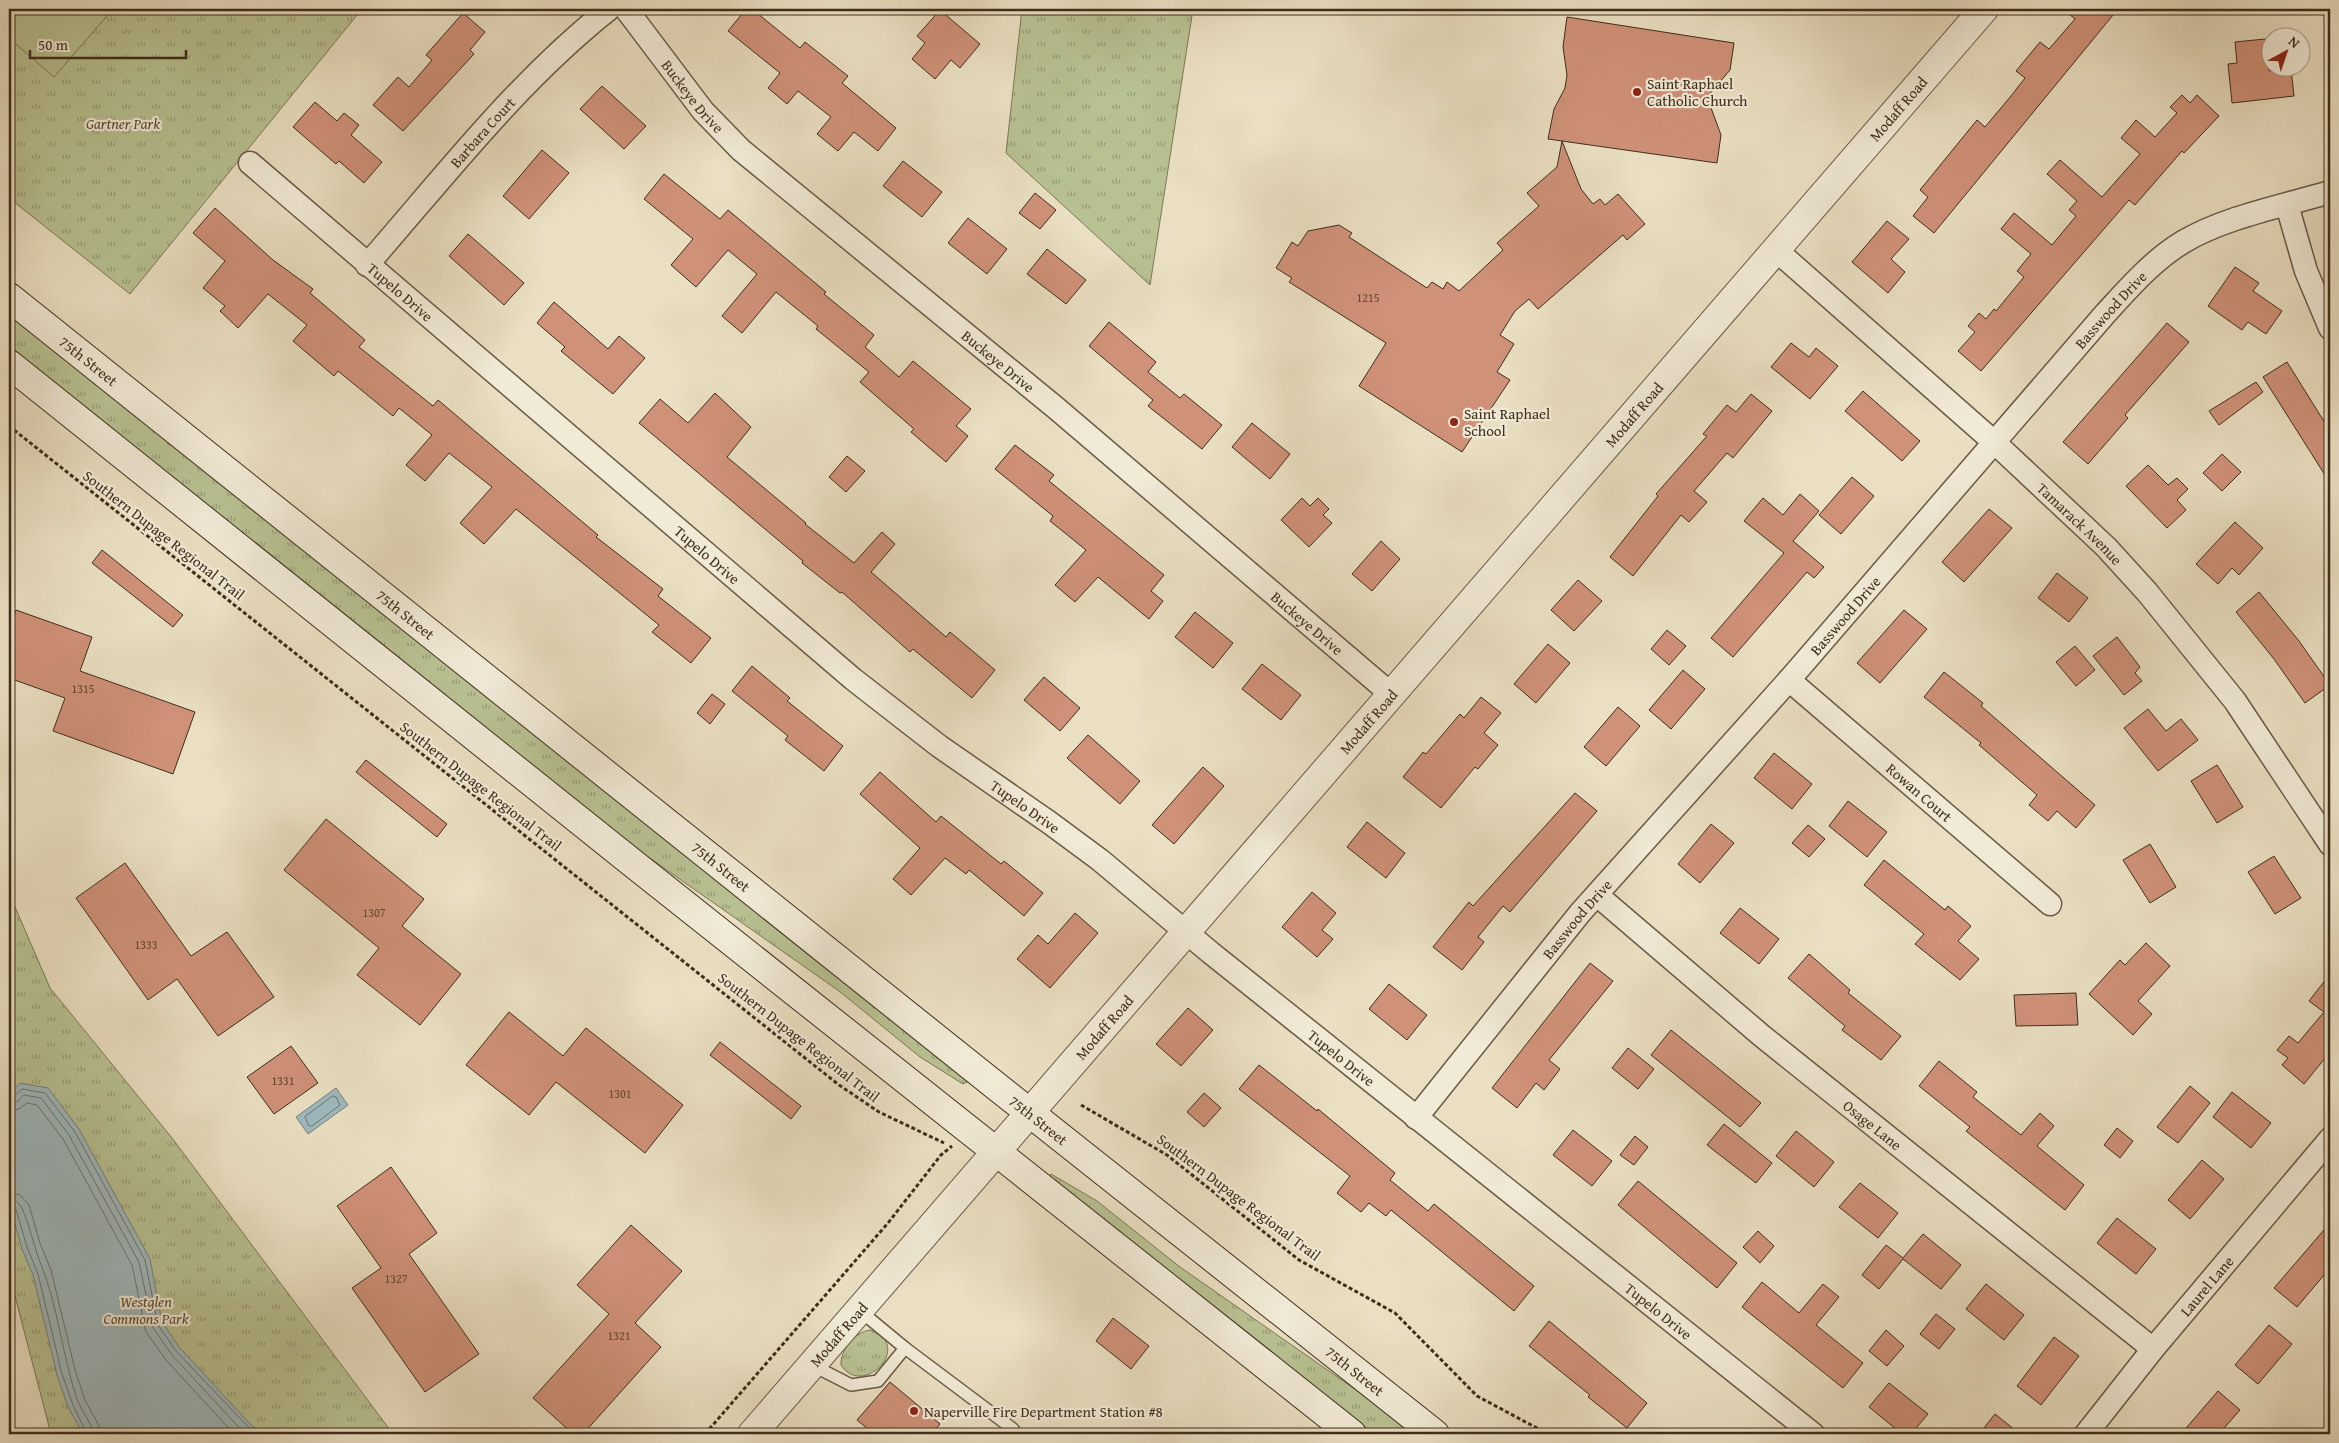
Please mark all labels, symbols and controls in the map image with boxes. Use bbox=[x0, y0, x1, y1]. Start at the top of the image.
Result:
scale bar bbox=[30, 28, 186, 60]
north arrow bbox=[2262, 28, 2312, 78]
text: N bbox=[2284, 31, 2305, 53]
text: 50 m bbox=[38, 34, 69, 55]
street label: Buckeye Drive bbox=[657, 55, 729, 137]
street label: Modaff Road bbox=[1864, 72, 1932, 146]
place label: Saint Raphael Catholic Church bbox=[1647, 73, 1748, 111]
marker: Saint Raphael Catholic Church bbox=[1631, 86, 1643, 98]
street label: Barbara Court bbox=[445, 91, 520, 172]
park label: Gartner Park bbox=[86, 113, 160, 134]
street label: Tupelo Drive bbox=[363, 258, 438, 326]
street label: Basswood Drive bbox=[2069, 266, 2151, 353]
house number: 1215 bbox=[1356, 289, 1380, 306]
street label: Buckeye Drive bbox=[957, 325, 1039, 397]
street label: 75th Street bbox=[55, 331, 123, 391]
street label: Modaff Road bbox=[1600, 377, 1668, 451]
place label: Saint Raphael School bbox=[1464, 403, 1550, 441]
marker: Saint Raphael School bbox=[1448, 416, 1460, 428]
street label: Southern Dupage Regional Trail bbox=[79, 465, 249, 605]
street label: Tamarack Avenue bbox=[2033, 477, 2128, 569]
street label: Tupelo Drive bbox=[670, 520, 745, 589]
street label: Basswood Drive bbox=[1805, 571, 1885, 659]
street label: 75th Street bbox=[372, 584, 440, 645]
street label: Buckeye Drive bbox=[1267, 586, 1348, 659]
house number: 1315 bbox=[71, 680, 95, 697]
street label: Modaff Road bbox=[1334, 684, 1402, 758]
street label: Southern Dupage Regional Trail bbox=[396, 716, 566, 856]
street label: Rowan Court bbox=[1882, 758, 1958, 827]
street label: Tupelo Drive bbox=[986, 774, 1065, 838]
street label: 75th Street bbox=[688, 837, 756, 897]
street label: Basswood Drive bbox=[1537, 874, 1616, 963]
house number: 1307 bbox=[362, 904, 386, 921]
house number: 1333 bbox=[134, 936, 158, 953]
street label: Southern Dupage Regional Trail bbox=[714, 967, 884, 1107]
street label: Modaff Road bbox=[1070, 990, 1138, 1064]
street label: Tupelo Drive bbox=[1304, 1024, 1380, 1091]
house number: 1331 bbox=[271, 1072, 295, 1089]
house number: 1301 bbox=[608, 1085, 632, 1102]
street label: 75th Street bbox=[1005, 1090, 1073, 1150]
street label: Osage Lane bbox=[1839, 1095, 1907, 1155]
street label: Southern Dupage Regional Trail bbox=[1153, 1128, 1325, 1266]
street label: Laurel Lane bbox=[2175, 1251, 2238, 1320]
house number: 1327 bbox=[384, 1270, 408, 1287]
street label: Tupelo Drive bbox=[1621, 1277, 1697, 1344]
park label: Westglen Commons Park bbox=[104, 1291, 189, 1329]
street label: Modaff Road bbox=[804, 1297, 872, 1371]
house number: 1321 bbox=[607, 1327, 631, 1344]
street label: 75th Street bbox=[1321, 1341, 1390, 1401]
place label: Naperville Fire Department Station #8 bbox=[924, 1401, 1163, 1422]
marker: Naperville Fire Department Station #8 bbox=[908, 1405, 920, 1417]

